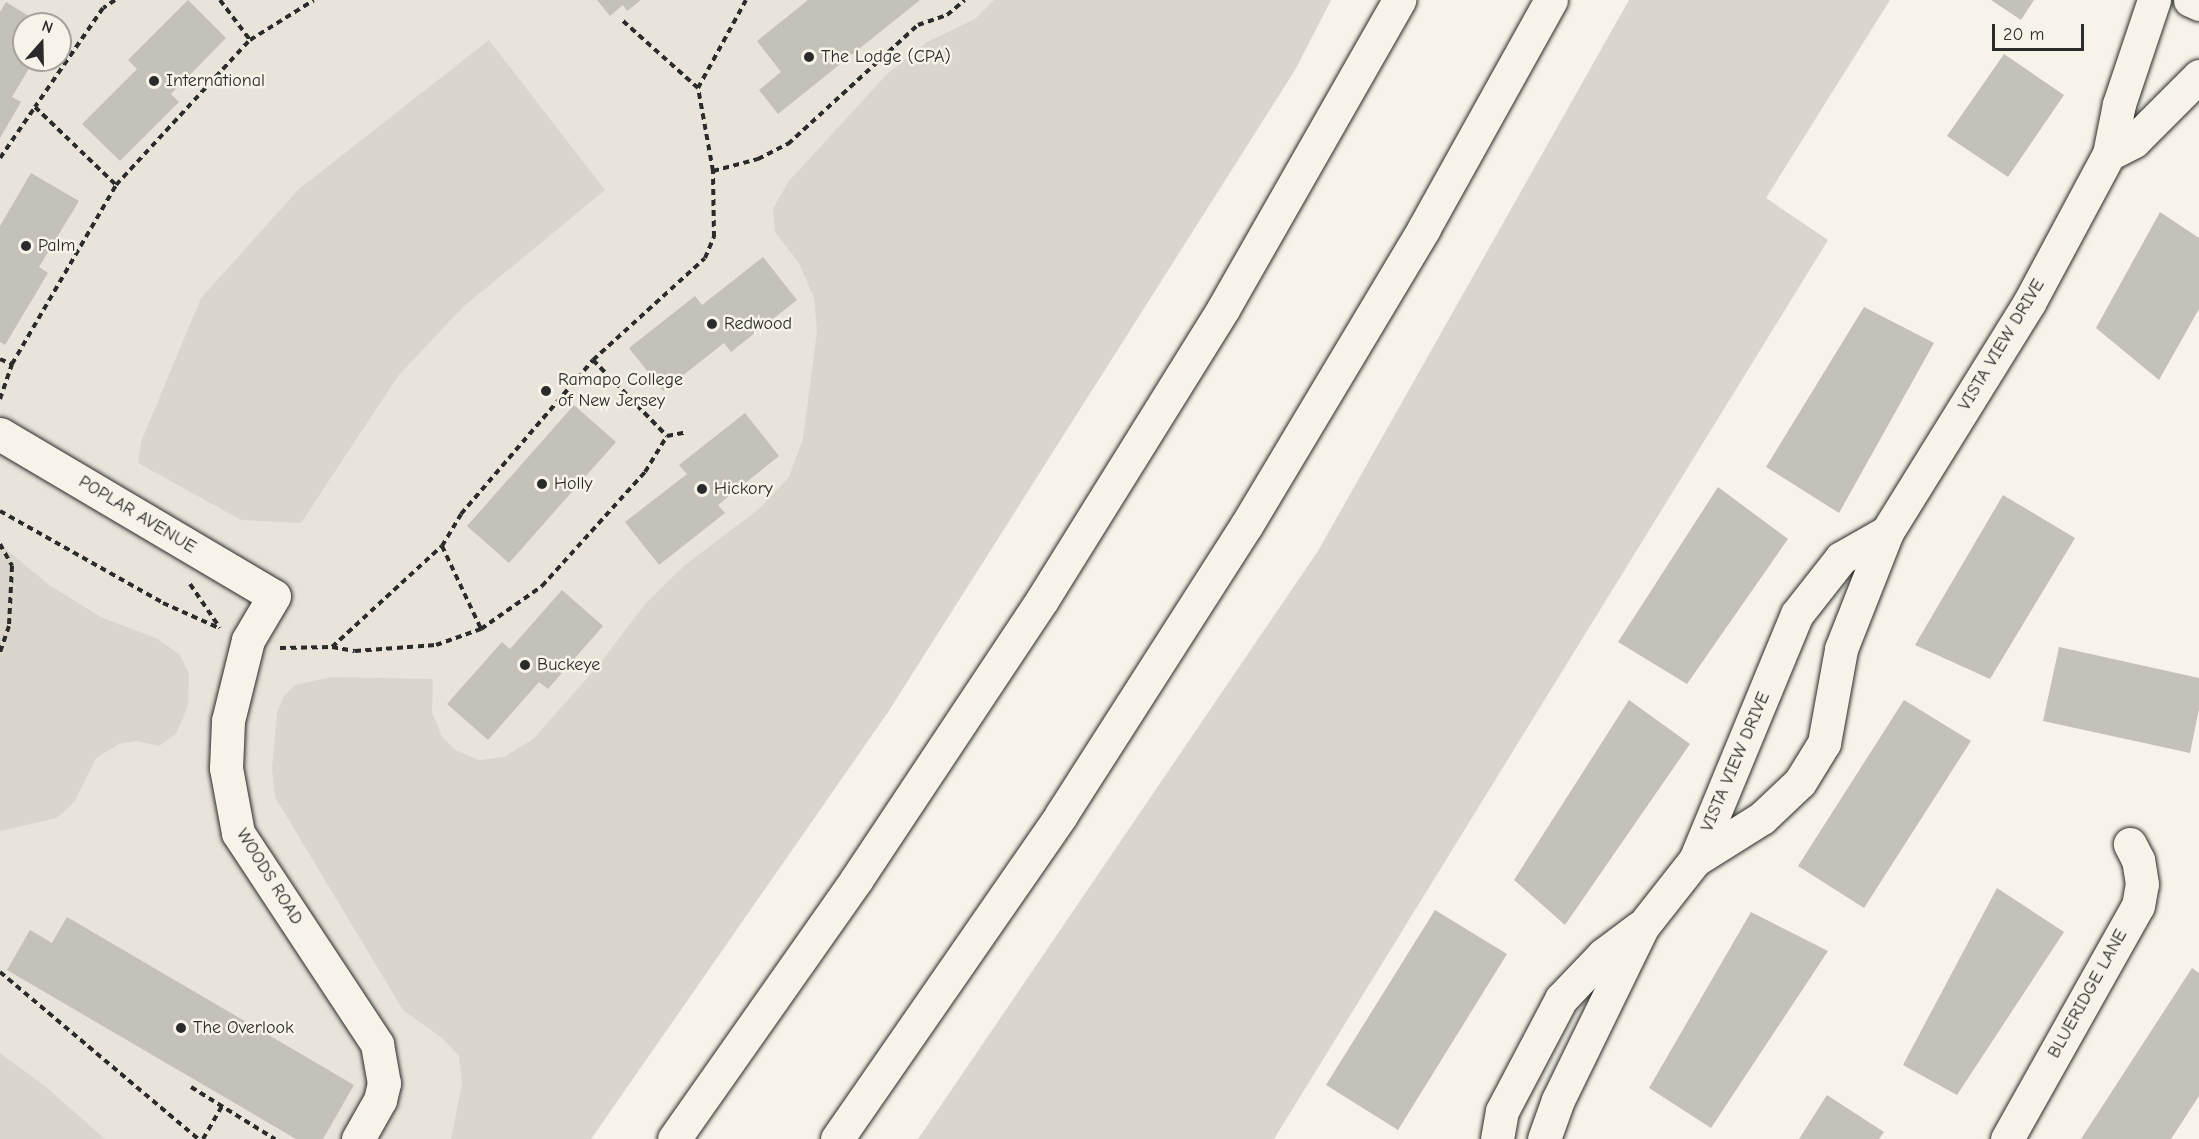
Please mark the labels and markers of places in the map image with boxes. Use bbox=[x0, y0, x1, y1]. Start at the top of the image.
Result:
place label: The Lodge (CPA) bbox=[821, 46, 951, 68]
marker: The Lodge (CPA) bbox=[802, 50, 816, 64]
place label: International bbox=[166, 70, 265, 92]
marker: International bbox=[147, 74, 161, 88]
place label: Palm bbox=[38, 235, 75, 257]
marker: Palm bbox=[19, 239, 33, 253]
place label: Redwood bbox=[724, 313, 792, 335]
marker: Redwood bbox=[705, 317, 719, 331]
place label: Ramapo College of New Jersey bbox=[558, 370, 683, 412]
marker: Ramapo College of New Jersey bbox=[539, 384, 553, 398]
place label: Holly bbox=[554, 473, 592, 495]
marker: Holly bbox=[535, 477, 549, 491]
place label: Hickory bbox=[714, 478, 773, 500]
marker: Hickory bbox=[695, 482, 709, 496]
place label: Buckeye bbox=[537, 654, 600, 676]
marker: Buckeye bbox=[518, 658, 532, 672]
place label: The Overlook bbox=[193, 1017, 294, 1039]
marker: The Overlook bbox=[174, 1021, 188, 1035]

